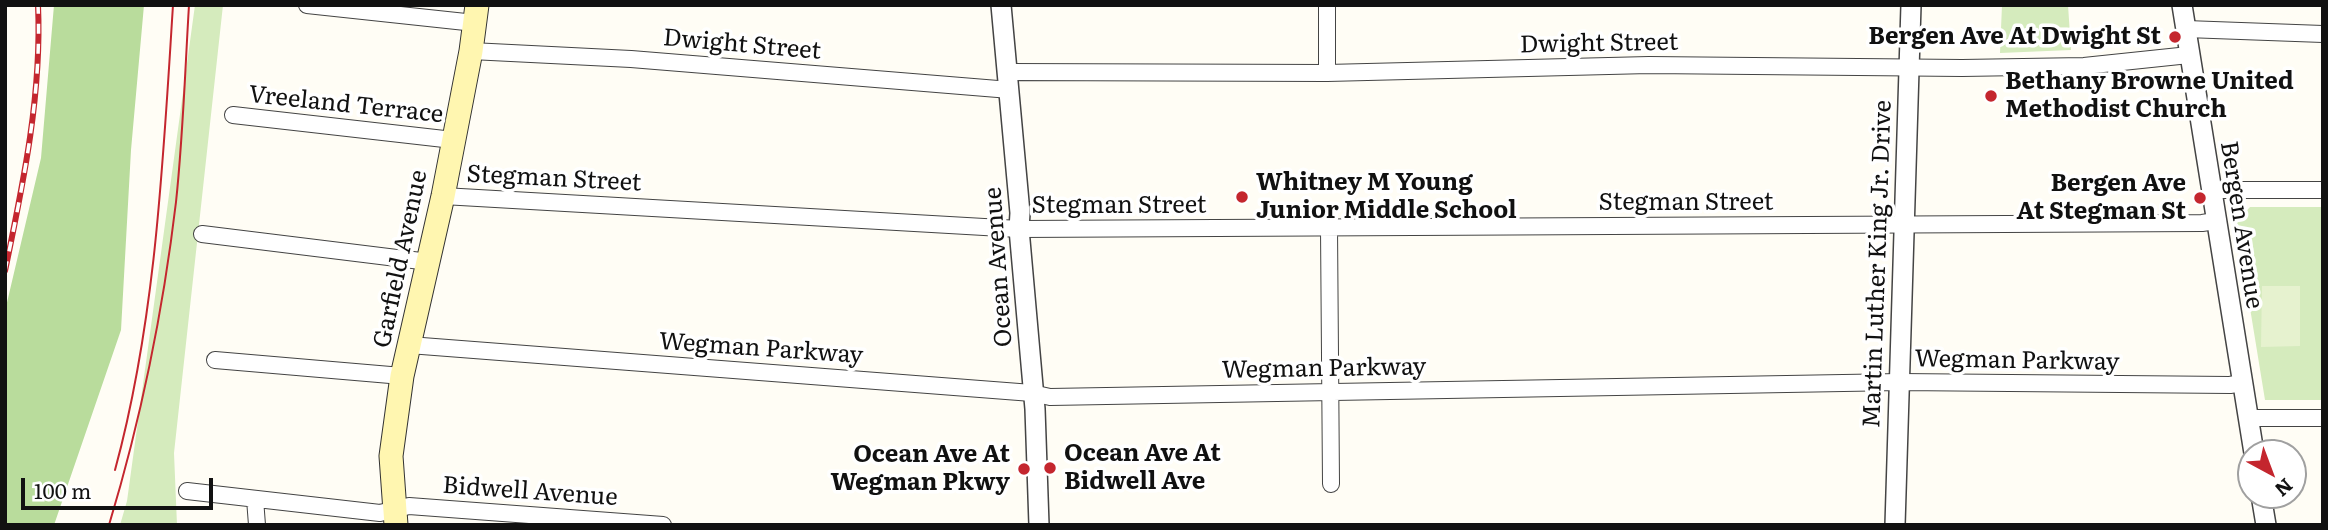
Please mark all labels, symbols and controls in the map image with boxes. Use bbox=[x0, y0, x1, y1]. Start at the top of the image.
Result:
place label: Bergen Ave At Dwight St bbox=[1868, 23, 2161, 51]
street label: Dwight Street bbox=[662, 24, 822, 66]
street label: Dwight Street bbox=[1520, 28, 1678, 60]
marker: Bergen Ave At Dwight St bbox=[2167, 29, 2183, 45]
place label: Bethany Browne United Methodist Church bbox=[2005, 68, 2294, 124]
street label: Vreeland Terrace bbox=[247, 80, 445, 130]
marker: Bethany Browne United Methodist Church bbox=[1983, 88, 1999, 104]
street label: Martin Luther King Jr. Drive bbox=[1858, 100, 1898, 428]
street label: Bergen Avenue bbox=[2214, 139, 2268, 311]
street label: Stegman Street bbox=[466, 160, 642, 198]
street label: Garfield Avenue bbox=[368, 167, 434, 351]
place label: Whitney M Young Junior Middle School bbox=[1256, 169, 1517, 225]
place label: Bergen Ave At Stegman St bbox=[2016, 170, 2186, 226]
street label: Ocean Avenue bbox=[979, 186, 1019, 348]
marker: Whitney M Young Junior Middle School bbox=[1234, 189, 1250, 205]
street label: Stegman Street bbox=[1599, 189, 1773, 217]
marker: Bergen Ave At Stegman St bbox=[2192, 190, 2208, 206]
street label: Stegman Street bbox=[1032, 192, 1206, 220]
street label: Wegman Parkway bbox=[658, 327, 864, 371]
street label: Wegman Parkway bbox=[1914, 345, 2120, 377]
street label: Wegman Parkway bbox=[1221, 353, 1427, 385]
north arrow bbox=[2237, 439, 2307, 509]
place label: Ocean Ave At Bidwell Ave bbox=[1064, 440, 1221, 496]
place label: Ocean Ave At Wegman Pkwy bbox=[830, 441, 1010, 497]
marker: Ocean Ave At Bidwell Ave bbox=[1042, 460, 1058, 476]
marker: Ocean Ave At Wegman Pkwy bbox=[1016, 461, 1032, 477]
scale bar bbox=[24, 463, 217, 507]
street label: Bidwell Avenue bbox=[441, 472, 619, 512]
text: N bbox=[2269, 473, 2300, 504]
text: 100 m bbox=[34, 474, 91, 505]

